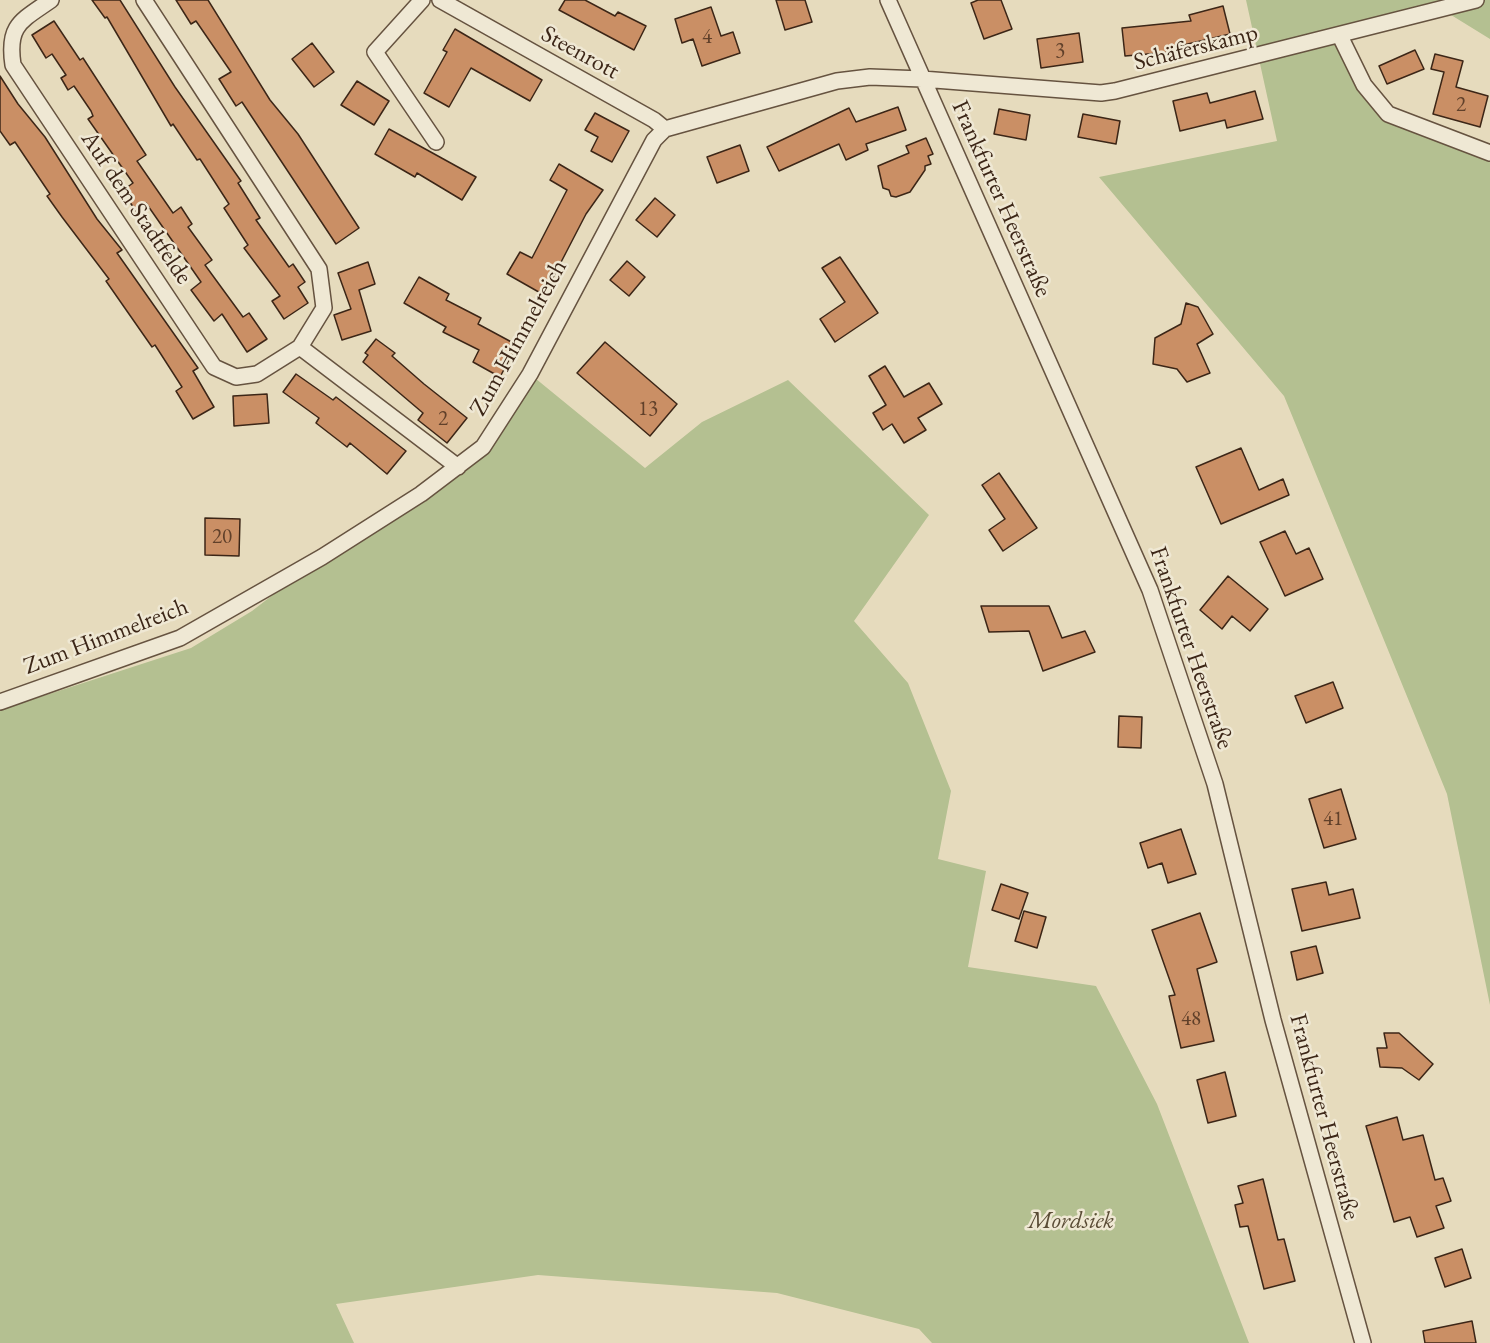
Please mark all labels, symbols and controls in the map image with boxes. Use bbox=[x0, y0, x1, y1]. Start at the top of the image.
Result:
street label: Schäferskamp bbox=[1131, 19, 1261, 77]
street label: Steenrott bbox=[536, 20, 624, 86]
house number: 4 bbox=[702, 24, 712, 50]
house number: 3 bbox=[1055, 38, 1065, 64]
house number: 2 bbox=[1456, 92, 1466, 118]
street label: Frankfurter Heerstraße bbox=[945, 96, 1057, 302]
street label: Auf dem Stadtfelde bbox=[74, 126, 198, 290]
street label: Zum Himmelreich bbox=[464, 255, 574, 421]
house number: 13 bbox=[638, 396, 658, 422]
house number: 2 bbox=[438, 406, 448, 432]
house number: 20 bbox=[212, 524, 232, 550]
street label: Frankfurter Heerstraße bbox=[1143, 543, 1239, 753]
street label: Zum Himmelreich bbox=[20, 592, 192, 682]
house number: 41 bbox=[1323, 806, 1343, 832]
house number: 48 bbox=[1181, 1006, 1201, 1032]
street label: Frankfurter Heerstraße bbox=[1283, 1011, 1365, 1223]
park label: Mordsiek bbox=[1028, 1207, 1114, 1235]

